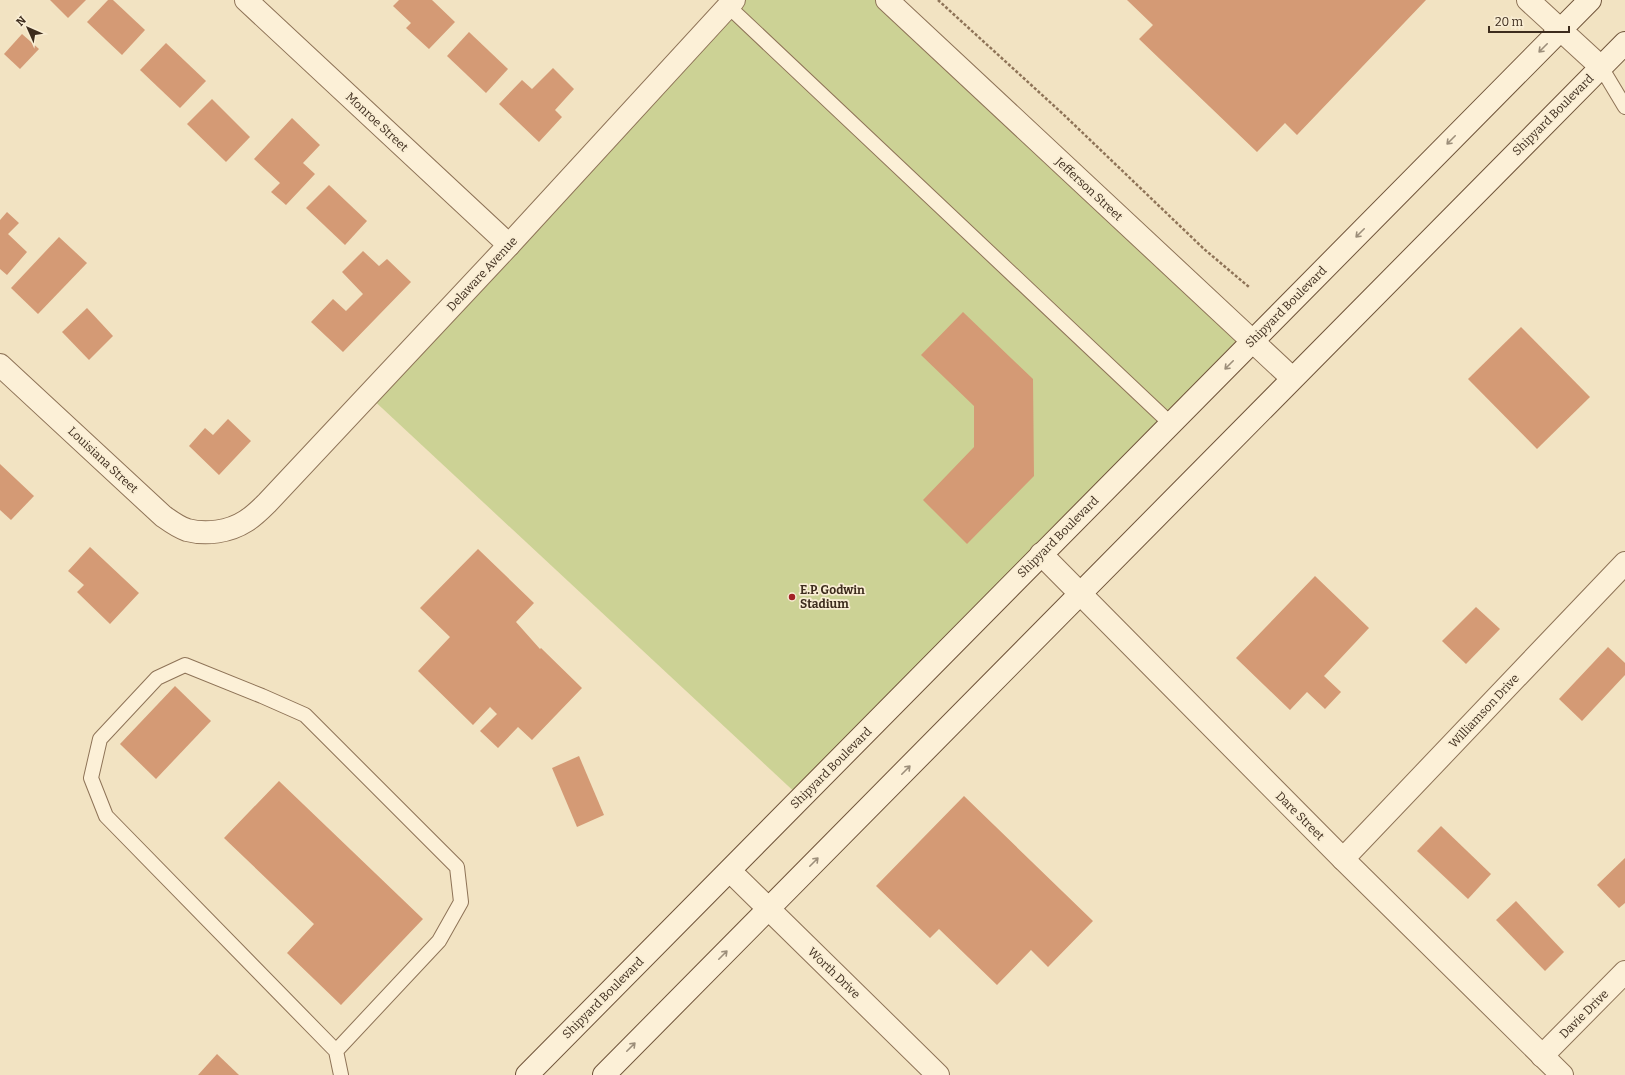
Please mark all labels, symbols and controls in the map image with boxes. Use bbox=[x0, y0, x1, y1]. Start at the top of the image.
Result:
north arrow bbox=[8, 8, 48, 48]
scale bar bbox=[1489, 8, 1569, 34]
text: N bbox=[14, 13, 29, 29]
text: 20 m bbox=[1495, 15, 1524, 29]
one-way arrow bbox=[1538, 43, 1548, 53]
street label: Shipyard Boulevard bbox=[1510, 72, 1596, 158]
street label: Monroe Street bbox=[343, 90, 411, 155]
one-way arrow bbox=[1446, 135, 1456, 145]
street label: Jefferson Street bbox=[1052, 154, 1126, 224]
one-way arrow bbox=[1355, 228, 1365, 238]
street label: Delaware Avenue bbox=[444, 234, 520, 314]
street label: Shipyard Boulevard bbox=[1243, 264, 1329, 350]
one-way arrow bbox=[1224, 360, 1234, 370]
street label: Louisiana Street bbox=[65, 424, 141, 496]
street label: Shipyard Boulevard bbox=[1015, 494, 1101, 580]
place label: E.P. Godwin Stadium bbox=[800, 583, 865, 611]
marker: E.P. Godwin Stadium bbox=[787, 592, 797, 602]
street label: Williamson Drive bbox=[1446, 671, 1522, 751]
street label: Shipyard Boulevard bbox=[788, 725, 874, 811]
one-way arrow bbox=[901, 765, 911, 775]
street label: Dare Street bbox=[1273, 789, 1328, 844]
one-way arrow bbox=[809, 857, 819, 867]
street label: Worth Drive bbox=[805, 945, 863, 1001]
one-way arrow bbox=[718, 950, 728, 960]
street label: Shipyard Boulevard bbox=[560, 955, 646, 1041]
street label: Davie Drive bbox=[1557, 987, 1611, 1041]
one-way arrow bbox=[626, 1042, 636, 1052]

